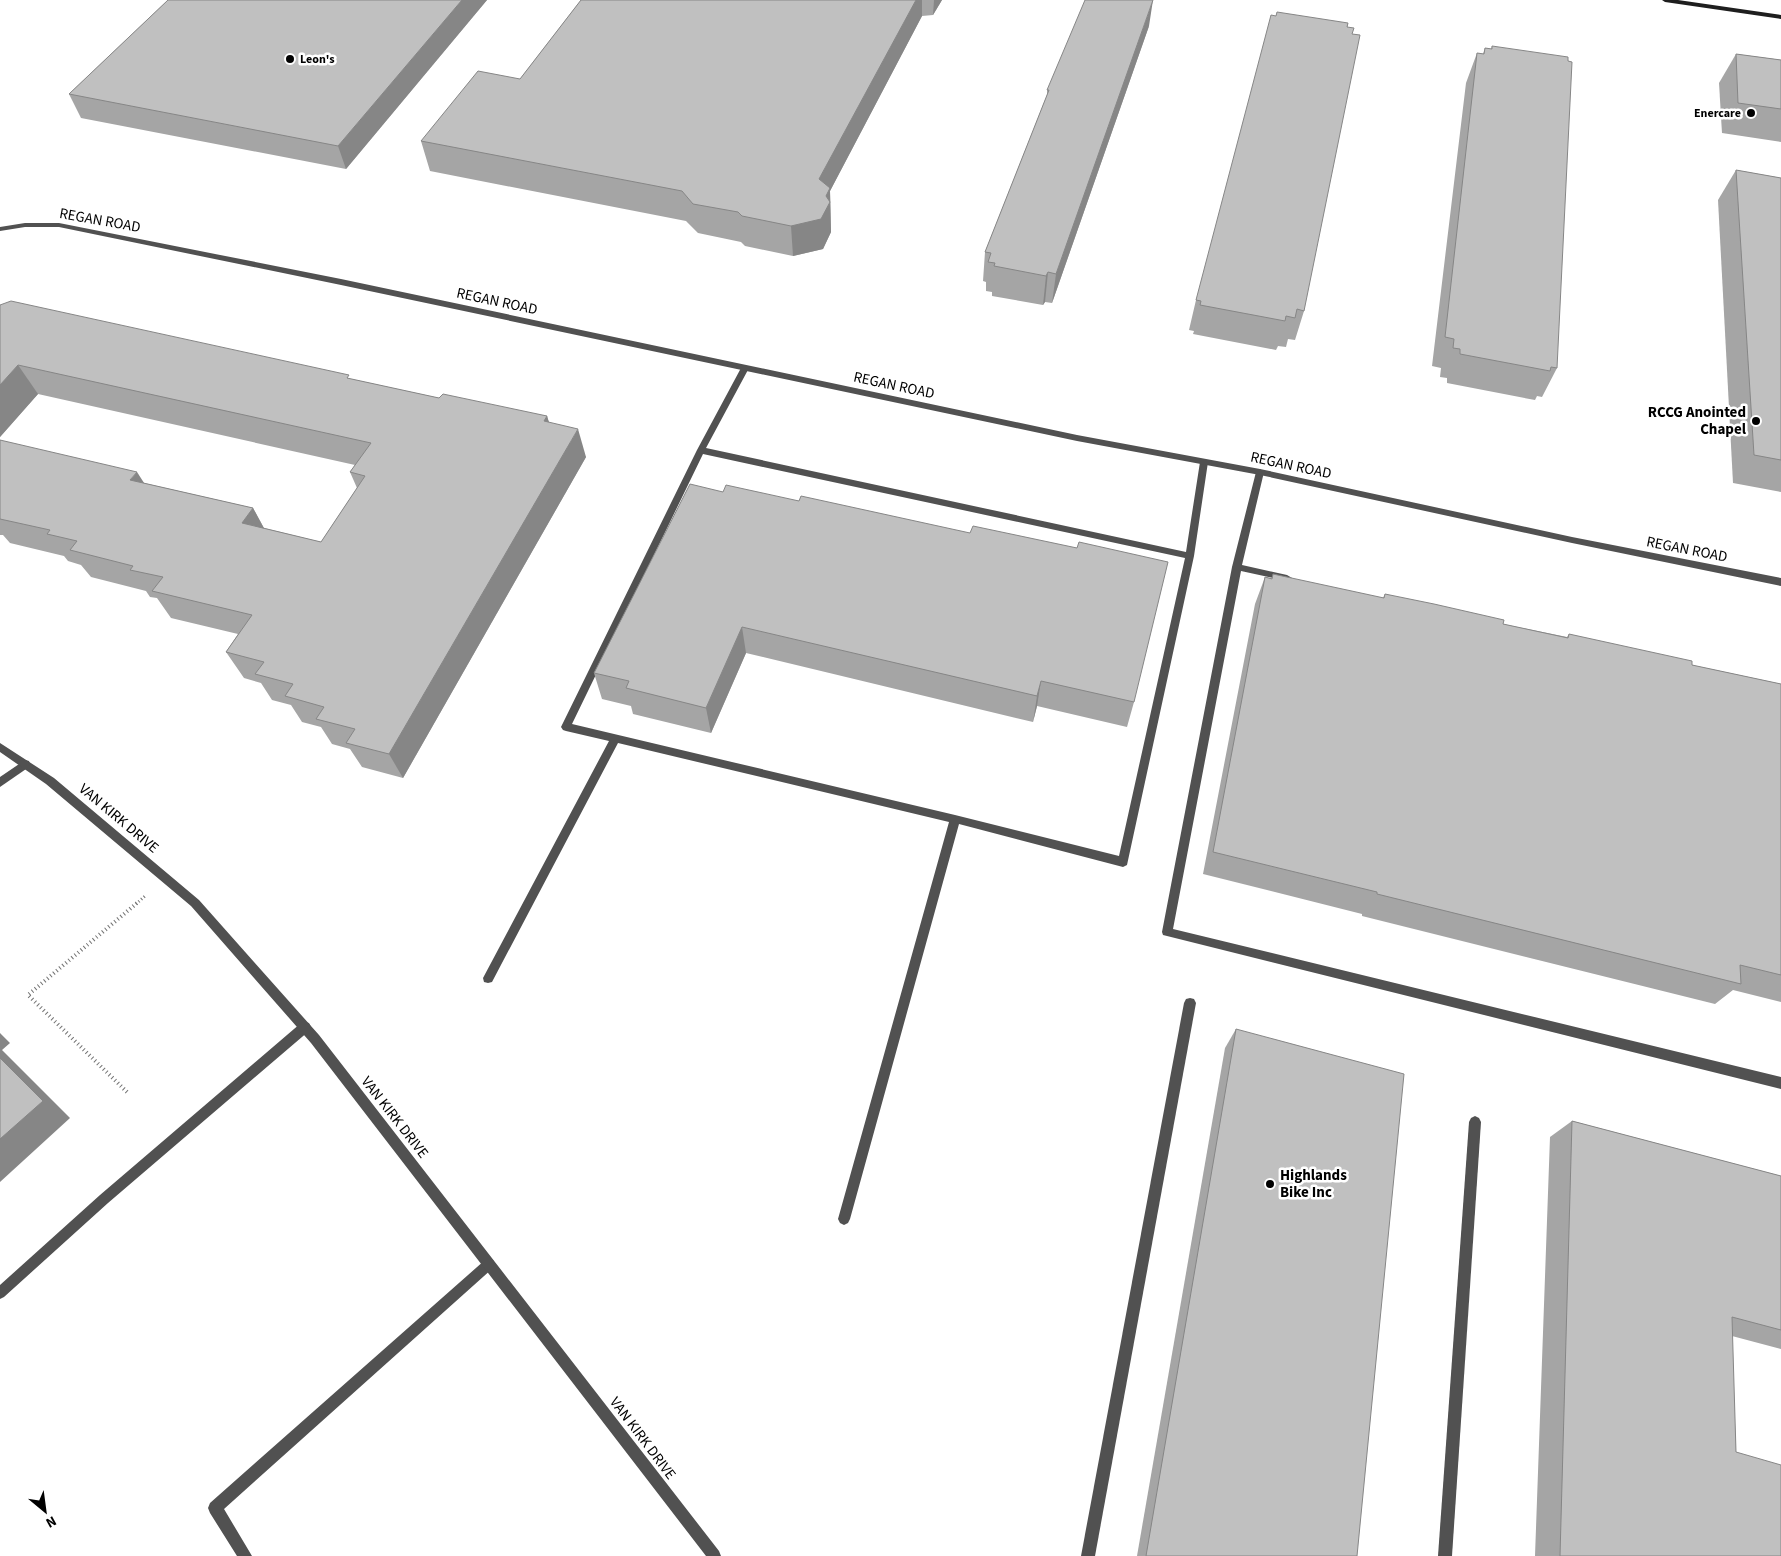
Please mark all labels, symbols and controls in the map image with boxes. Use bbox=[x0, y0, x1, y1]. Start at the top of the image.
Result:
place label: Leon's bbox=[300, 51, 334, 68]
marker: Leon's bbox=[284, 53, 296, 65]
place label: Enercare bbox=[1694, 105, 1741, 122]
marker: Enercare bbox=[1745, 107, 1757, 119]
street label: REGAN ROAD bbox=[58, 203, 142, 238]
street label: REGAN ROAD bbox=[455, 283, 539, 320]
street label: REGAN ROAD bbox=[852, 367, 936, 404]
place label: RCCG Anointed Chapel bbox=[1648, 402, 1747, 440]
marker: RCCG Anointed Chapel bbox=[1750, 415, 1762, 427]
street label: REGAN ROAD bbox=[1249, 447, 1333, 484]
street label: REGAN ROAD bbox=[1645, 531, 1729, 568]
street label: VAN KIRK DRIVE bbox=[74, 779, 163, 858]
street label: VAN KIRK DRIVE bbox=[356, 1072, 433, 1163]
place label: Highlands Bike Inc bbox=[1280, 1165, 1347, 1203]
marker: Highlands Bike Inc bbox=[1264, 1178, 1276, 1190]
street label: VAN KIRK DRIVE bbox=[605, 1393, 681, 1484]
north arrow bbox=[20, 1486, 70, 1536]
text: N bbox=[42, 1510, 60, 1532]

